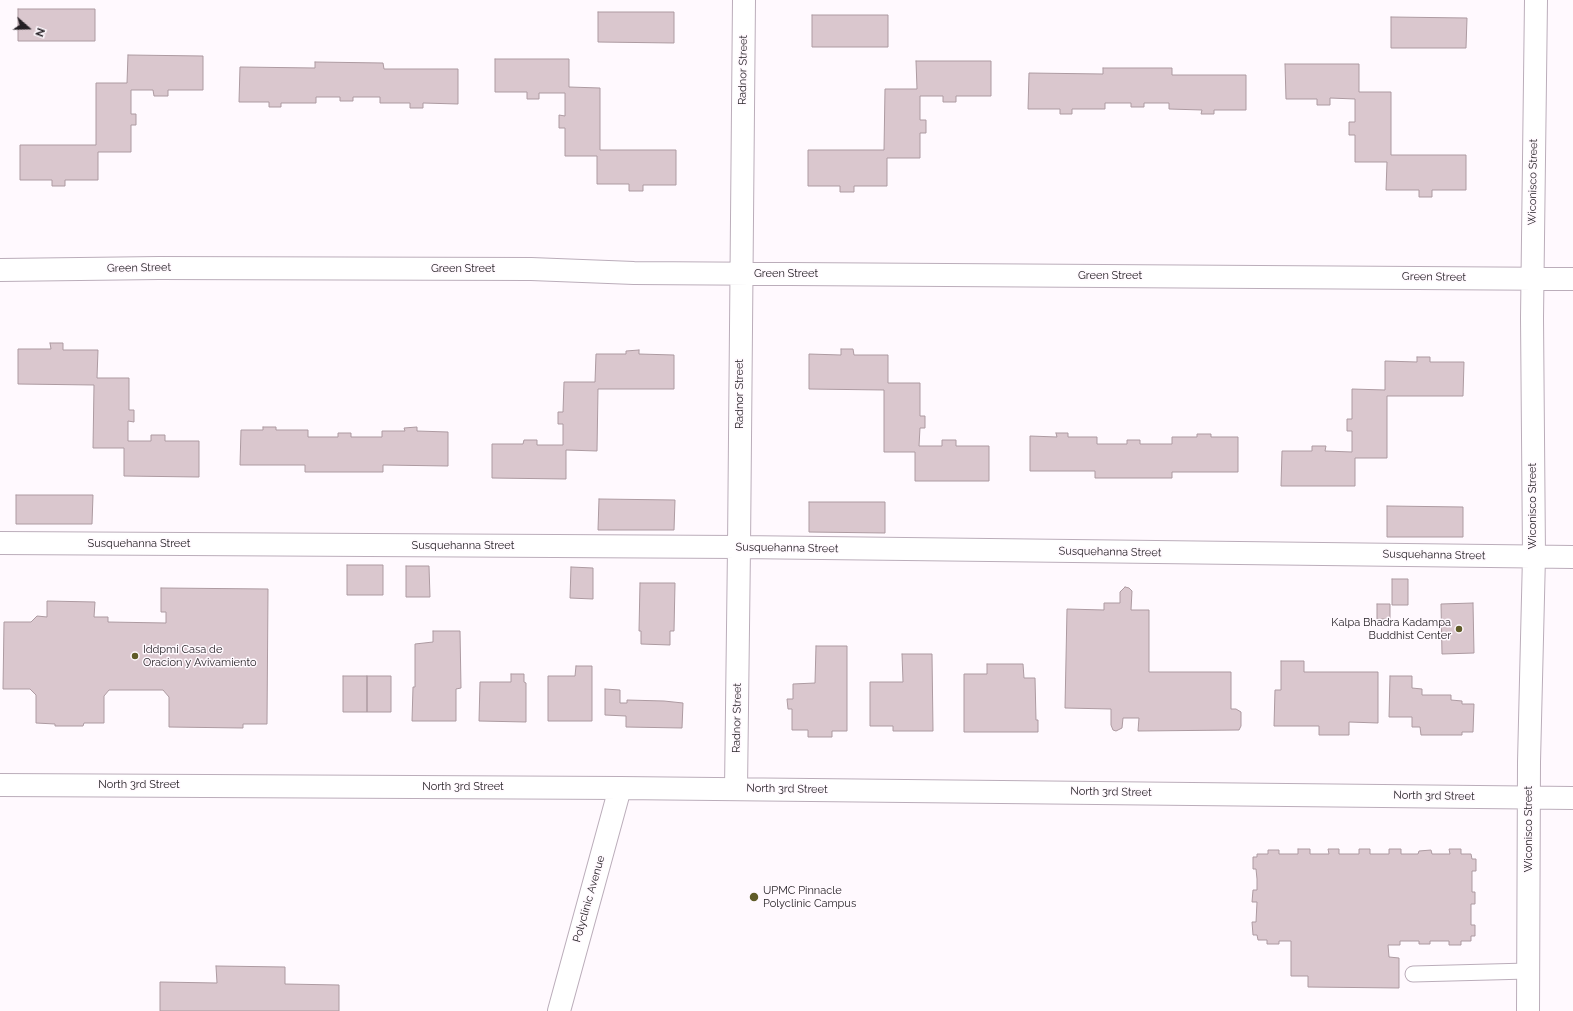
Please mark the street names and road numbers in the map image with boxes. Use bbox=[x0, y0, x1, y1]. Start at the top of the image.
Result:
street label: Radnor Street bbox=[736, 35, 750, 105]
street label: Wiconisco Street bbox=[1526, 139, 1540, 225]
street label: Green Street bbox=[107, 261, 171, 275]
street label: Green Street bbox=[431, 262, 495, 276]
street label: Green Street bbox=[754, 267, 818, 281]
street label: Green Street bbox=[1078, 269, 1142, 283]
street label: Green Street bbox=[1402, 270, 1466, 284]
street label: Radnor Street bbox=[733, 359, 747, 429]
street label: Wiconisco Street bbox=[1526, 463, 1540, 549]
street label: Susquehanna Street bbox=[88, 537, 190, 551]
street label: Susquehanna Street bbox=[412, 539, 514, 553]
street label: Susquehanna Street bbox=[735, 541, 839, 555]
street label: Susquehanna Street bbox=[1058, 545, 1162, 559]
street label: Susquehanna Street bbox=[1382, 548, 1486, 562]
street label: Radnor Street bbox=[730, 683, 744, 753]
street label: North 3rd Street bbox=[98, 778, 180, 792]
street label: North 3rd Street bbox=[422, 780, 504, 794]
street label: North 3rd Street bbox=[746, 782, 828, 796]
street label: North 3rd Street bbox=[1070, 785, 1152, 799]
street label: Wiconisco Street bbox=[1522, 786, 1536, 872]
street label: North 3rd Street bbox=[1393, 789, 1475, 803]
street label: Polyclinic Avenue bbox=[570, 854, 608, 944]

